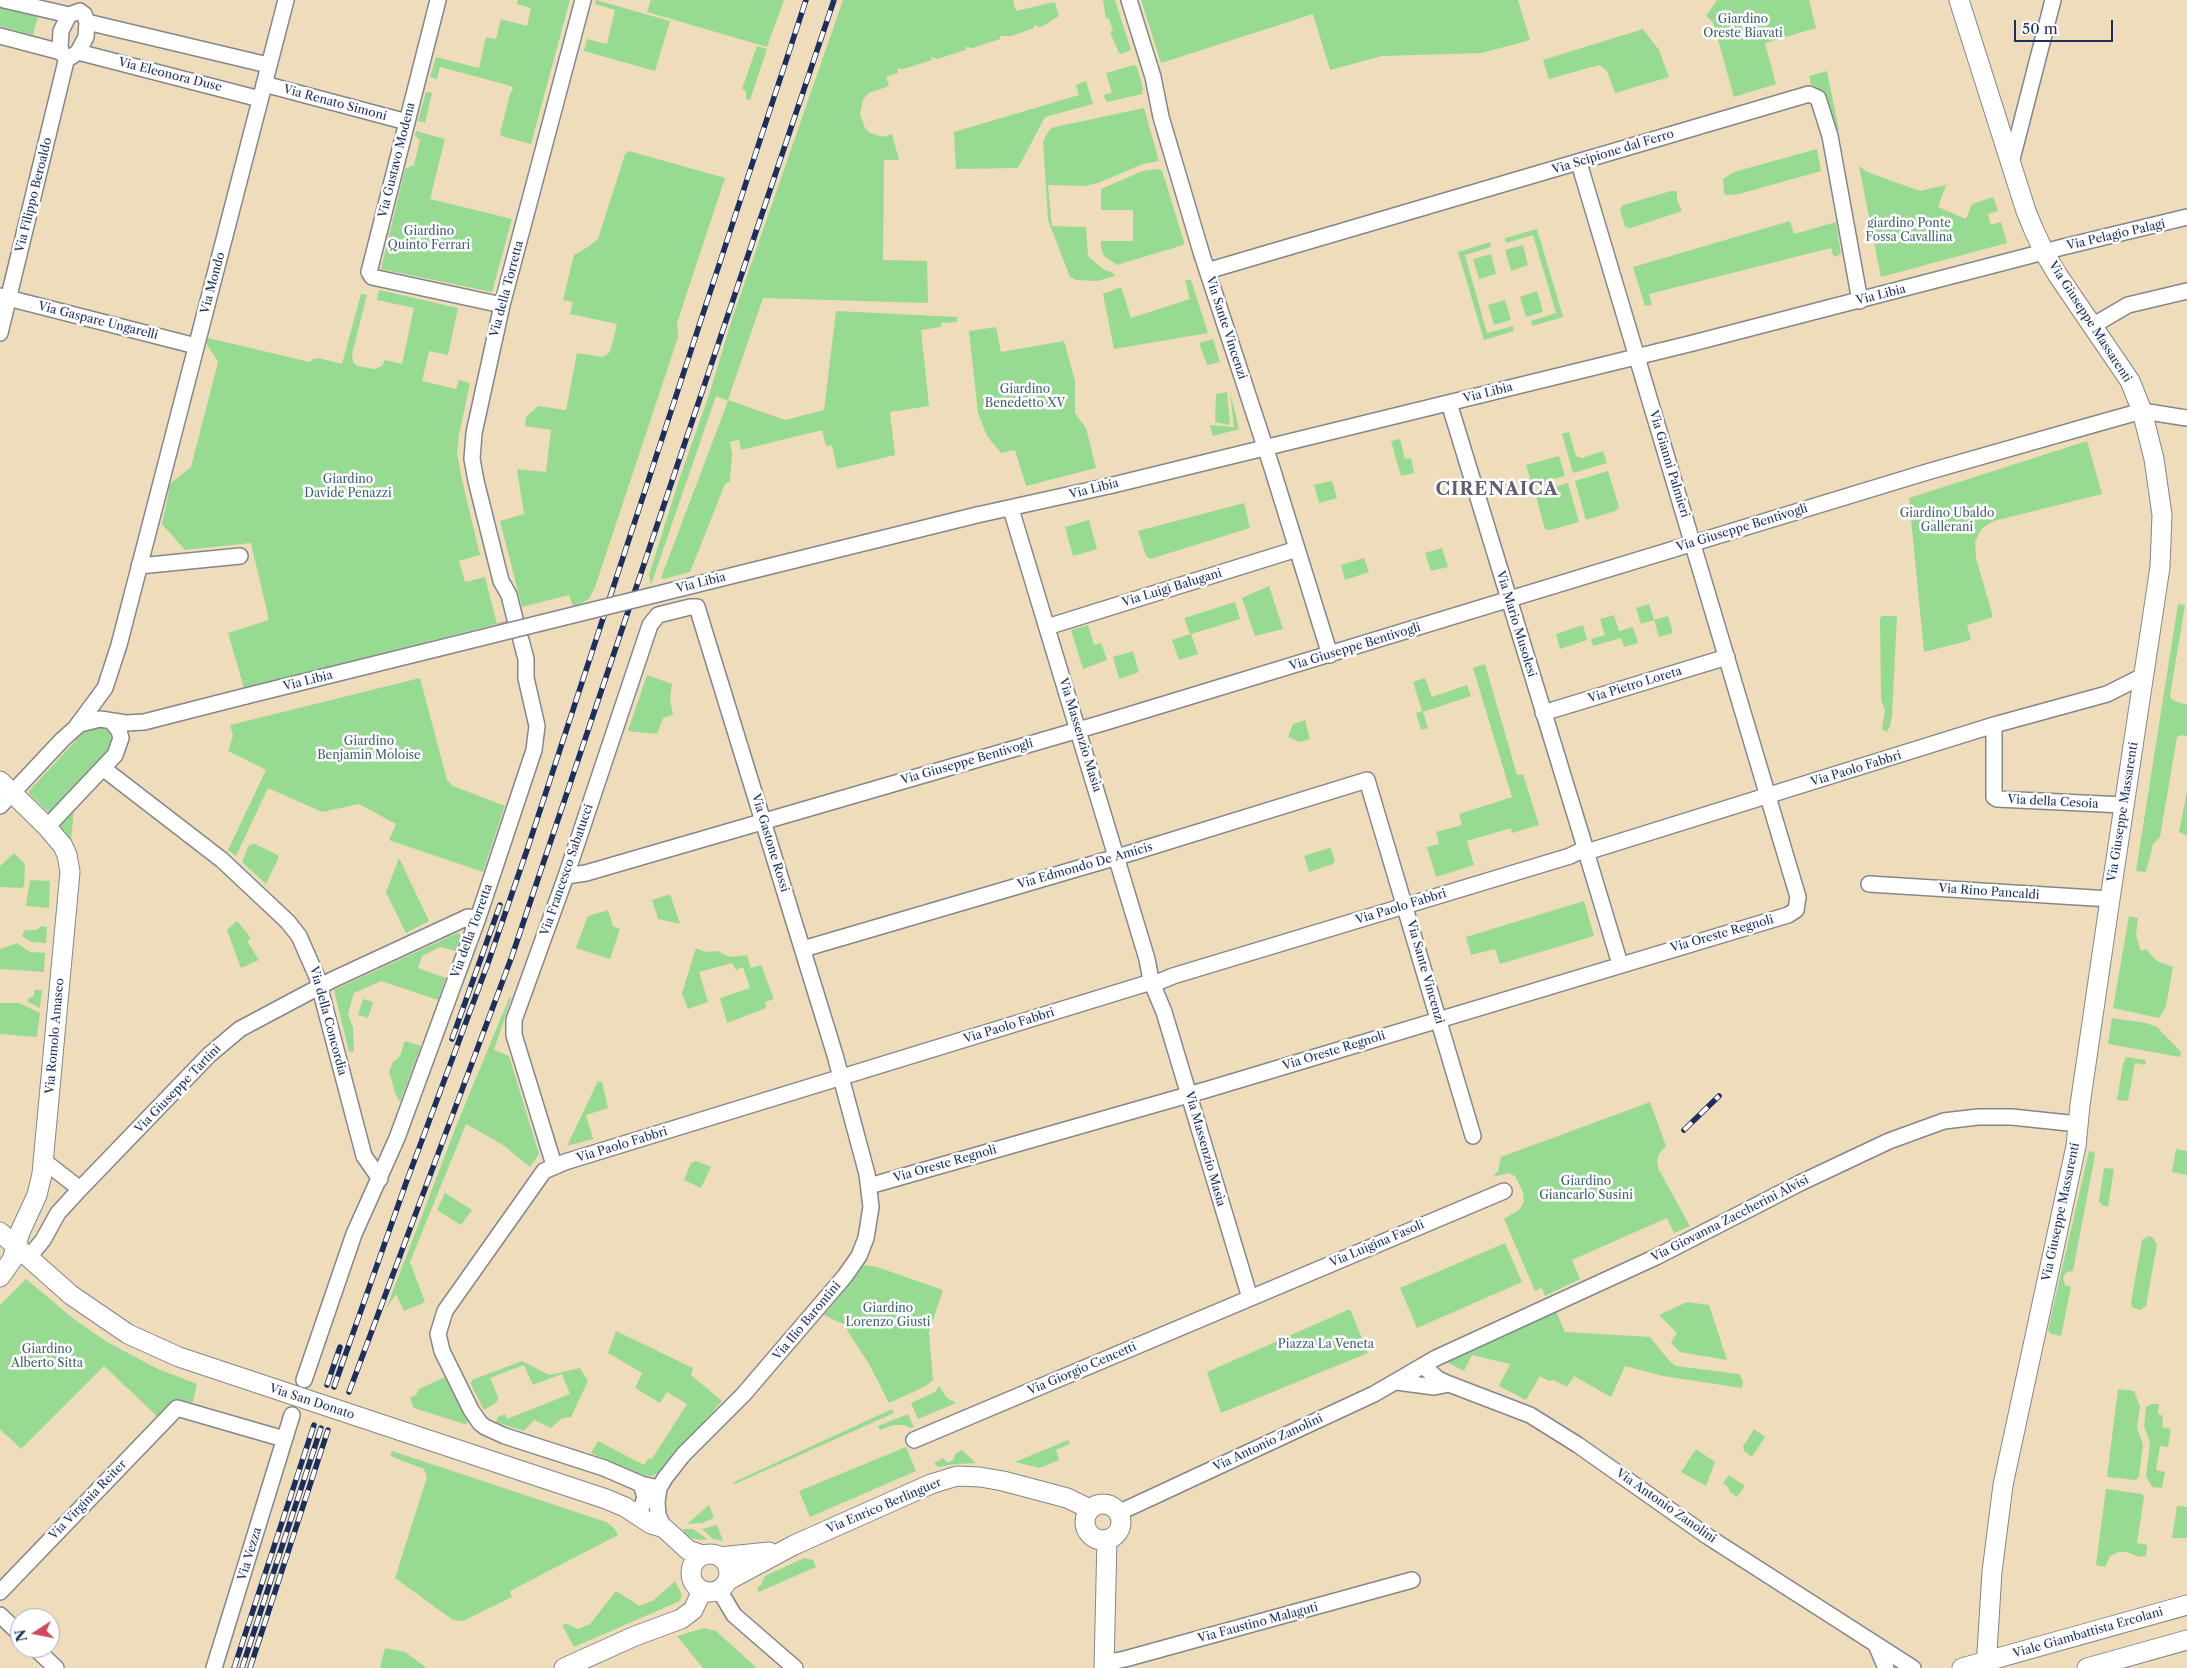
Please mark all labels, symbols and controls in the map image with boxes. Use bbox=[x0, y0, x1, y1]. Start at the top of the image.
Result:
scale bar bbox=[2017, 10, 2116, 42]
park label: Giardino Oreste Biavati bbox=[1703, 13, 1783, 41]
text: 50 m bbox=[2022, 19, 2058, 38]
street label: Via Eleonora Duse bbox=[117, 55, 223, 95]
street label: Via Renato Simoni bbox=[282, 82, 388, 124]
street label: Via Gustavo Modena bbox=[376, 101, 418, 219]
street label: Via Scipione dal Ferro bbox=[1550, 127, 1676, 177]
street label: Via Filippo Beroaldo bbox=[13, 136, 55, 254]
park label: giardino Ponte Fossa Cavallina bbox=[1865, 217, 1953, 245]
street label: Via Pelagio Palagi bbox=[2065, 217, 2167, 253]
park label: Giardino Quinto Ferrari bbox=[388, 225, 470, 253]
street label: Via della Torretta bbox=[487, 239, 527, 339]
street label: Via Mondo bbox=[198, 251, 228, 315]
street label: Via Giuseppe Massarenti bbox=[2045, 259, 2135, 385]
street label: Via Sante Vincenzi bbox=[1203, 275, 1249, 381]
street label: Via Libia bbox=[1855, 282, 1907, 308]
street label: Via Gaspare Ungarelli bbox=[37, 299, 159, 343]
street label: Via Libia bbox=[1462, 380, 1514, 406]
park label: Giardino Benedetto XV bbox=[985, 383, 1065, 411]
street label: Via Gianni Palmieri bbox=[1646, 409, 1692, 519]
park label: Giardino Davide Penazzi bbox=[304, 473, 392, 501]
street label: Via Libia bbox=[1068, 476, 1120, 502]
district label: CIRENAICA bbox=[1434, 479, 1560, 501]
street label: Via Giuseppe Bentivogli bbox=[1675, 501, 1809, 555]
park label: Giardino Ubaldo Gallerani bbox=[1900, 507, 1994, 535]
street label: Via Luigi Balugani bbox=[1120, 566, 1224, 610]
street label: Via Mario Musolesi bbox=[1493, 569, 1539, 679]
street label: Via Libia bbox=[675, 570, 727, 596]
street label: Via Giuseppe Bentivogli bbox=[1288, 620, 1422, 674]
street label: Via Pietro Loreta bbox=[1586, 664, 1684, 706]
street label: Via Libia bbox=[282, 668, 334, 694]
street label: Via Massenzio Masìa bbox=[1056, 676, 1104, 794]
park label: Giardino Benjamin Moloise bbox=[317, 735, 421, 763]
street label: Via Giuseppe Bentivogli bbox=[899, 736, 1035, 788]
street label: Via Giuseppe Massarenti bbox=[2105, 741, 2141, 883]
street label: Via Paolo Fabbri bbox=[1809, 748, 1903, 790]
street label: Via Gastone Rossi bbox=[748, 792, 792, 894]
street label: Via della Cesoia bbox=[2007, 792, 2099, 812]
street label: Via Francesco Sabatucci bbox=[538, 802, 596, 938]
street label: Via Edmondo De Amicis bbox=[1016, 840, 1154, 892]
street label: Via Rino Pancaldi bbox=[1938, 881, 2040, 903]
street label: Via della Torretta bbox=[448, 882, 496, 980]
street label: Via Paolo Fabbri bbox=[1354, 886, 1448, 928]
street label: Via Oreste Regnoli bbox=[1669, 912, 1775, 956]
street label: Via Sante Vincenzi bbox=[1403, 919, 1447, 1025]
street label: Via della Concordia bbox=[306, 965, 350, 1077]
street label: Via Romolo Amaseo bbox=[43, 977, 67, 1095]
street label: Via Paolo Fabbri bbox=[962, 1005, 1056, 1047]
street label: Via Oreste Regnoli bbox=[1281, 1029, 1387, 1073]
street label: Via Giuseppe Tartini bbox=[132, 1042, 224, 1136]
street label: Via Massenzio Masìa bbox=[1182, 1090, 1228, 1208]
street label: Via Paolo Fabbri bbox=[575, 1124, 669, 1166]
street label: Via Giuseppe Massarenti bbox=[2039, 1141, 2083, 1283]
street label: Via Oreste Regnoli bbox=[892, 1142, 998, 1186]
street label: Via Giovanna Zaccherini Alvisi bbox=[1649, 1173, 1811, 1265]
park label: Giardino Giancarlo Susini bbox=[1539, 1175, 1633, 1203]
street label: Via Luigina Fasoli bbox=[1328, 1218, 1426, 1270]
street label: Via Ilio Barontini bbox=[770, 1279, 844, 1363]
park label: Giardino Lorenzo Giusti bbox=[846, 1302, 930, 1330]
park label: Piazza La Veneta bbox=[1278, 1338, 1374, 1352]
street label: Via Giorgio Cencetti bbox=[1025, 1340, 1139, 1398]
park label: Giardino Alberto Sitta bbox=[11, 1343, 83, 1371]
street label: Via San Donato bbox=[268, 1381, 356, 1423]
street label: Via Antonio Zanolini bbox=[1211, 1411, 1325, 1475]
street label: Via Virginia Reiter bbox=[46, 1457, 130, 1543]
street label: Via Antonio Zanolini bbox=[1613, 1466, 1719, 1546]
street label: Via Enrico Berlinguer bbox=[824, 1475, 944, 1537]
street label: Via Vezza bbox=[235, 1526, 265, 1582]
street label: Via Faustino Malaguti bbox=[1196, 1600, 1320, 1646]
street label: Viale Giambattista Ercolani bbox=[2011, 1605, 2165, 1661]
north arrow bbox=[10, 1608, 60, 1658]
text: N bbox=[11, 1628, 31, 1643]

